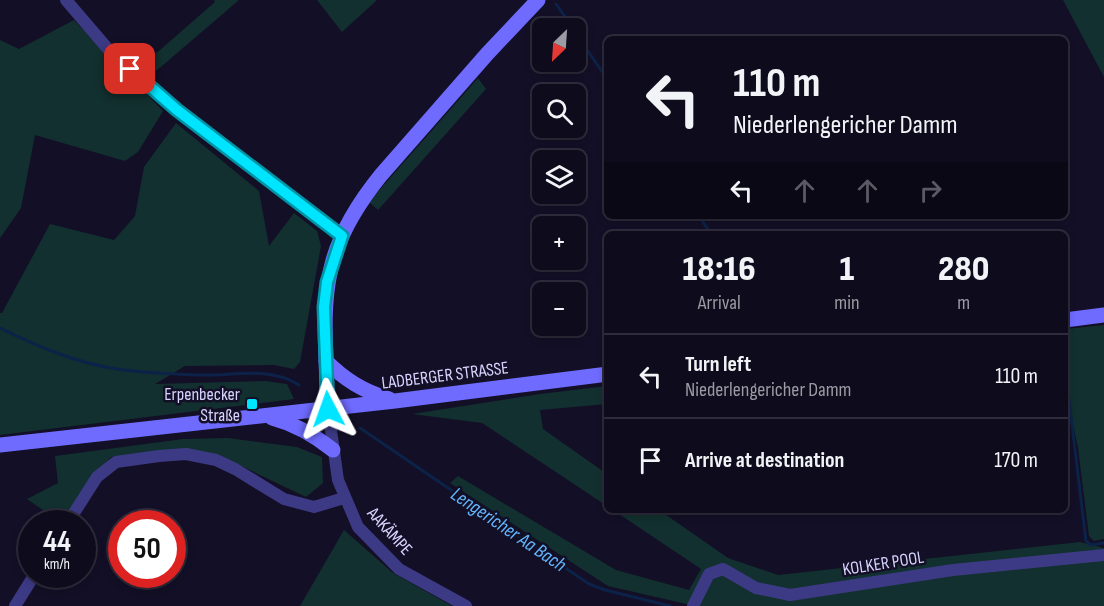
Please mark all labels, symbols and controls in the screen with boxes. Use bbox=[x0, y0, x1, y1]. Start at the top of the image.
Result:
north arrow bbox=[532, 18, 586, 72]
map controls bbox=[532, 18, 586, 336]
pin bbox=[104, 43, 155, 94]
icon: arrive bbox=[113, 52, 146, 85]
text: 110 m bbox=[733, 58, 820, 109]
icon: left bbox=[634, 60, 712, 138]
button: search bbox=[532, 84, 586, 138]
text: Niederlengericher Damm bbox=[733, 109, 958, 141]
button: layers bbox=[532, 150, 586, 204]
icon: left bbox=[725, 174, 758, 207]
icon: ahead bbox=[788, 174, 821, 207]
icon: ahead bbox=[851, 174, 884, 207]
icon: right bbox=[914, 174, 947, 207]
button: + bbox=[532, 216, 586, 270]
text: 18:16 bbox=[683, 248, 756, 291]
text: 1 bbox=[840, 248, 854, 291]
text: 280 bbox=[938, 248, 989, 291]
button: − bbox=[532, 282, 586, 336]
text: Arrival bbox=[698, 291, 741, 315]
text: min bbox=[834, 291, 859, 315]
text: m bbox=[957, 291, 970, 315]
text: Turn left bbox=[685, 351, 751, 378]
street label: LADBERGER STRASSE bbox=[380, 357, 510, 394]
icon: left bbox=[634, 360, 667, 393]
text: 110 m bbox=[995, 363, 1038, 390]
position arrow bbox=[296, 377, 360, 441]
text: Niederlengericher Damm bbox=[685, 378, 851, 402]
place label: Erpenbecker Straße bbox=[164, 384, 240, 426]
marker: Erpenbecker Straße bbox=[245, 397, 259, 411]
icon: arrive bbox=[634, 444, 667, 477]
text: Arrive at destination bbox=[685, 447, 844, 474]
text: 170 m bbox=[994, 447, 1038, 474]
water label: Lengericher Aa Bach bbox=[446, 482, 571, 577]
street label: AAKÄMPE bbox=[362, 502, 417, 560]
speed limit sign: 50 bbox=[108, 510, 186, 588]
text: 44 bbox=[43, 524, 71, 560]
street label: KOLKER POOL bbox=[841, 547, 926, 580]
text: km/h bbox=[44, 555, 70, 574]

